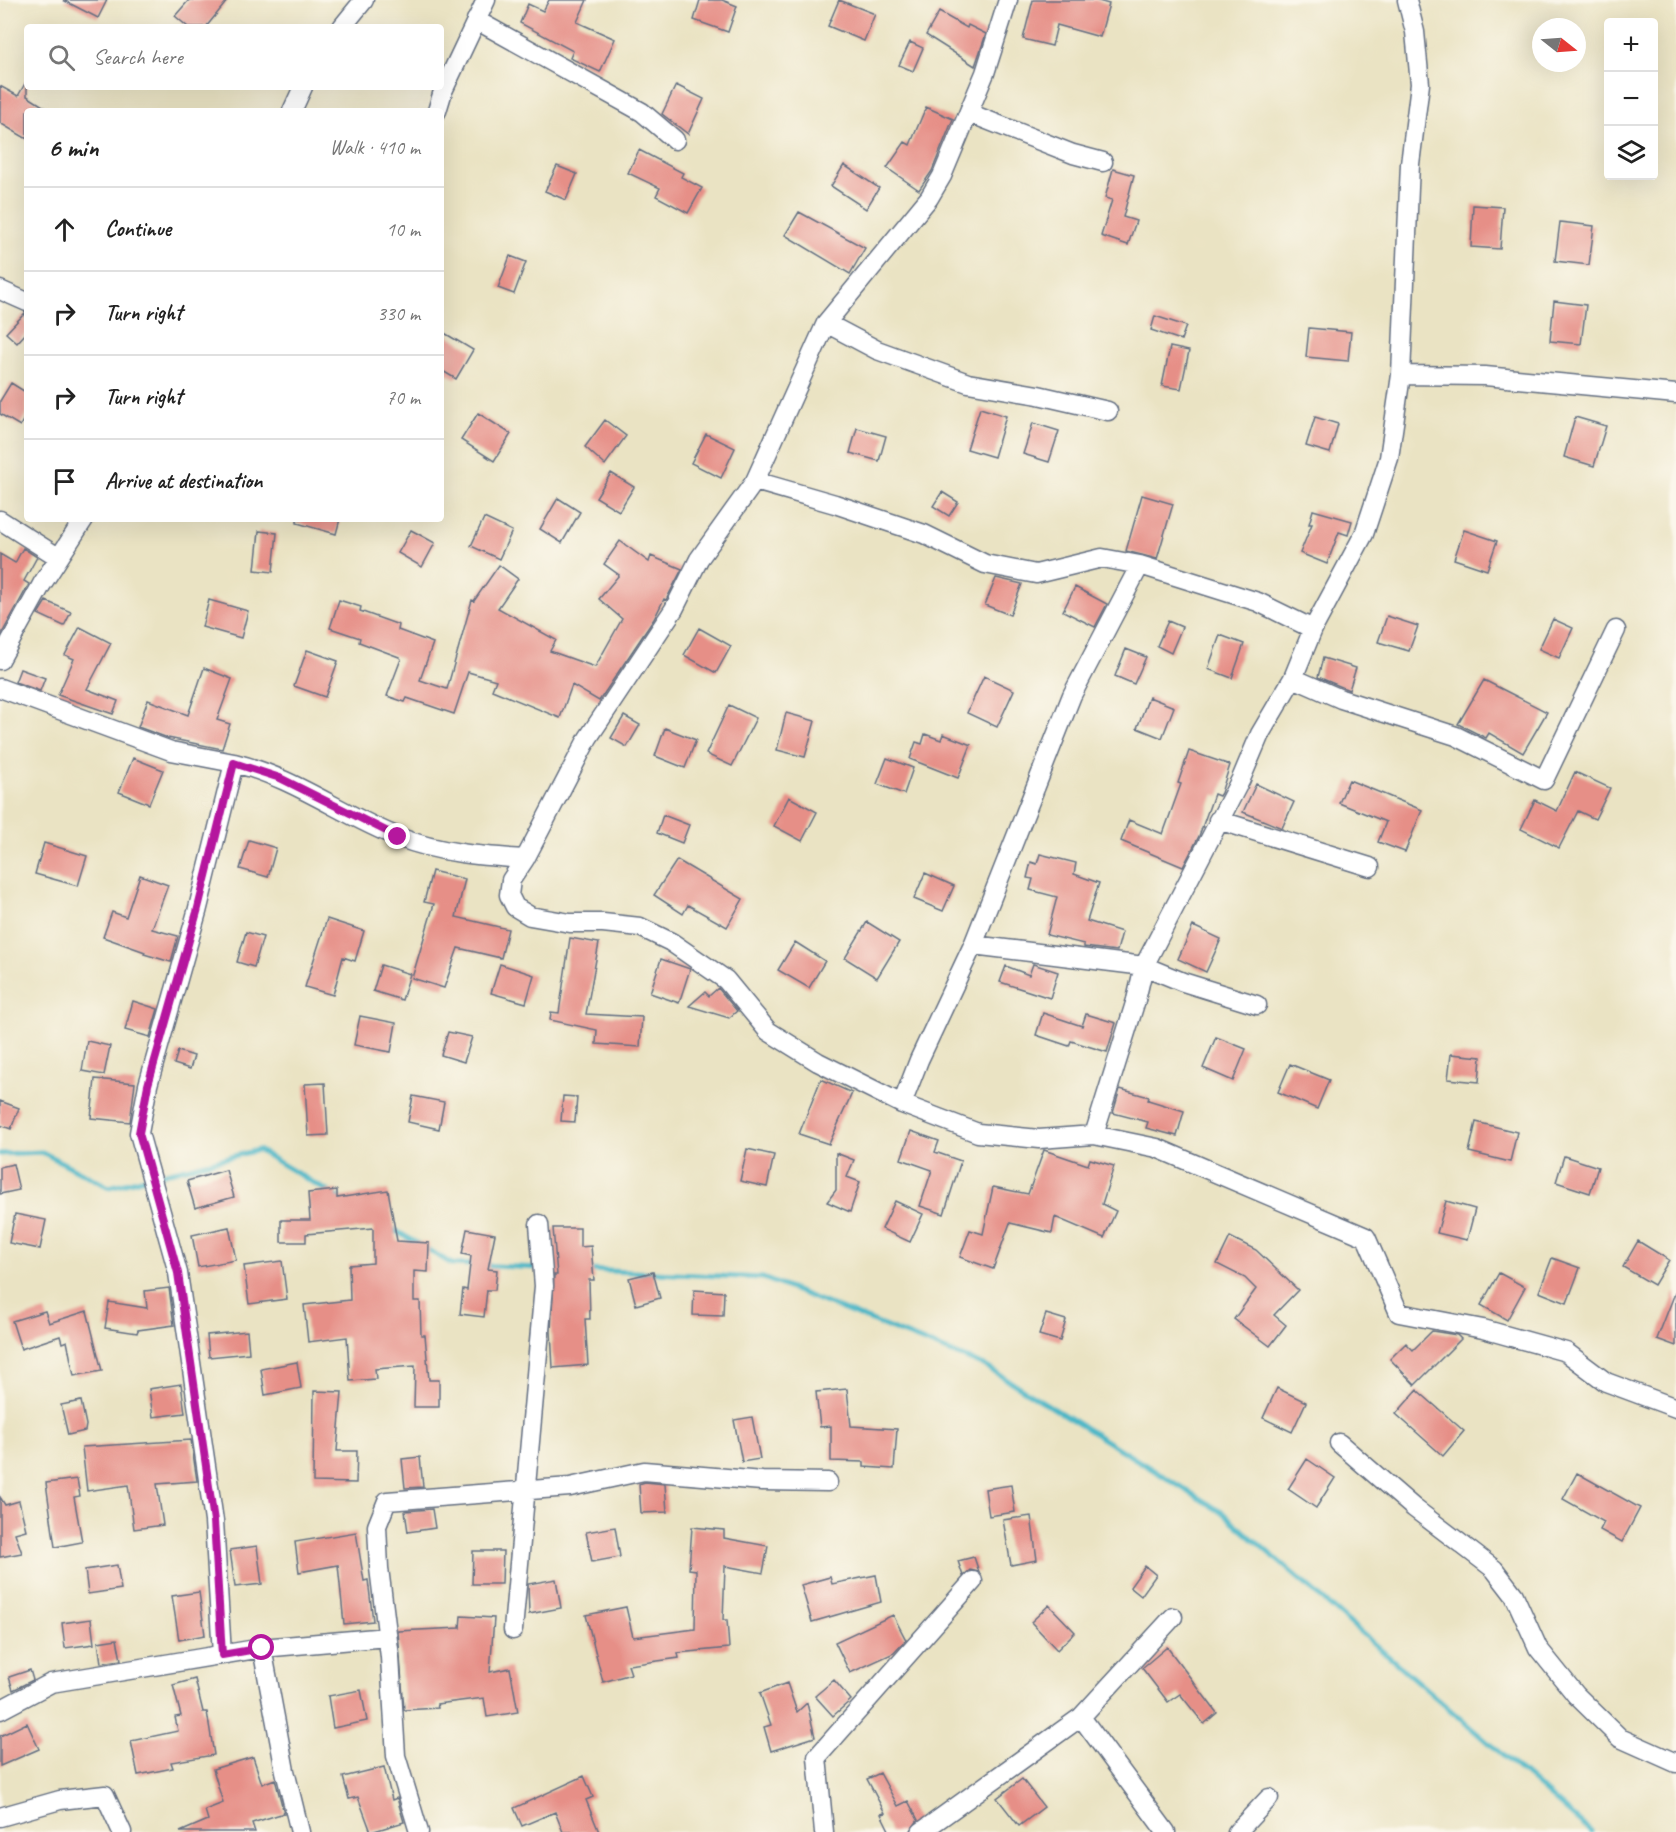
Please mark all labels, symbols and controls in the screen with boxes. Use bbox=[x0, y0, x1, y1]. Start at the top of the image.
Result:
north arrow bbox=[1532, 18, 1586, 72]
map controls bbox=[1604, 18, 1658, 180]
button: + bbox=[1604, 18, 1658, 72]
search box bbox=[24, 24, 444, 90]
icon: search bbox=[45, 41, 78, 74]
text: Search here bbox=[93, 43, 183, 71]
button: − bbox=[1604, 72, 1658, 126]
button: layers bbox=[1604, 126, 1658, 180]
text: 6 min bbox=[48, 131, 98, 164]
text: Walk · 410 m bbox=[330, 135, 420, 160]
icon: ahead bbox=[48, 213, 81, 246]
text: Continue bbox=[105, 215, 171, 243]
text: 10 m bbox=[386, 217, 420, 242]
icon: right bbox=[48, 297, 81, 330]
text: Turn right bbox=[105, 299, 182, 327]
text: 330 m bbox=[377, 301, 420, 326]
icon: right bbox=[48, 381, 81, 414]
text: Turn right bbox=[105, 383, 182, 411]
text: 70 m bbox=[386, 385, 420, 410]
icon: arrive bbox=[48, 465, 81, 498]
text: Arrive at destination bbox=[105, 467, 262, 495]
route end bbox=[384, 823, 410, 849]
route start bbox=[248, 1634, 274, 1660]

